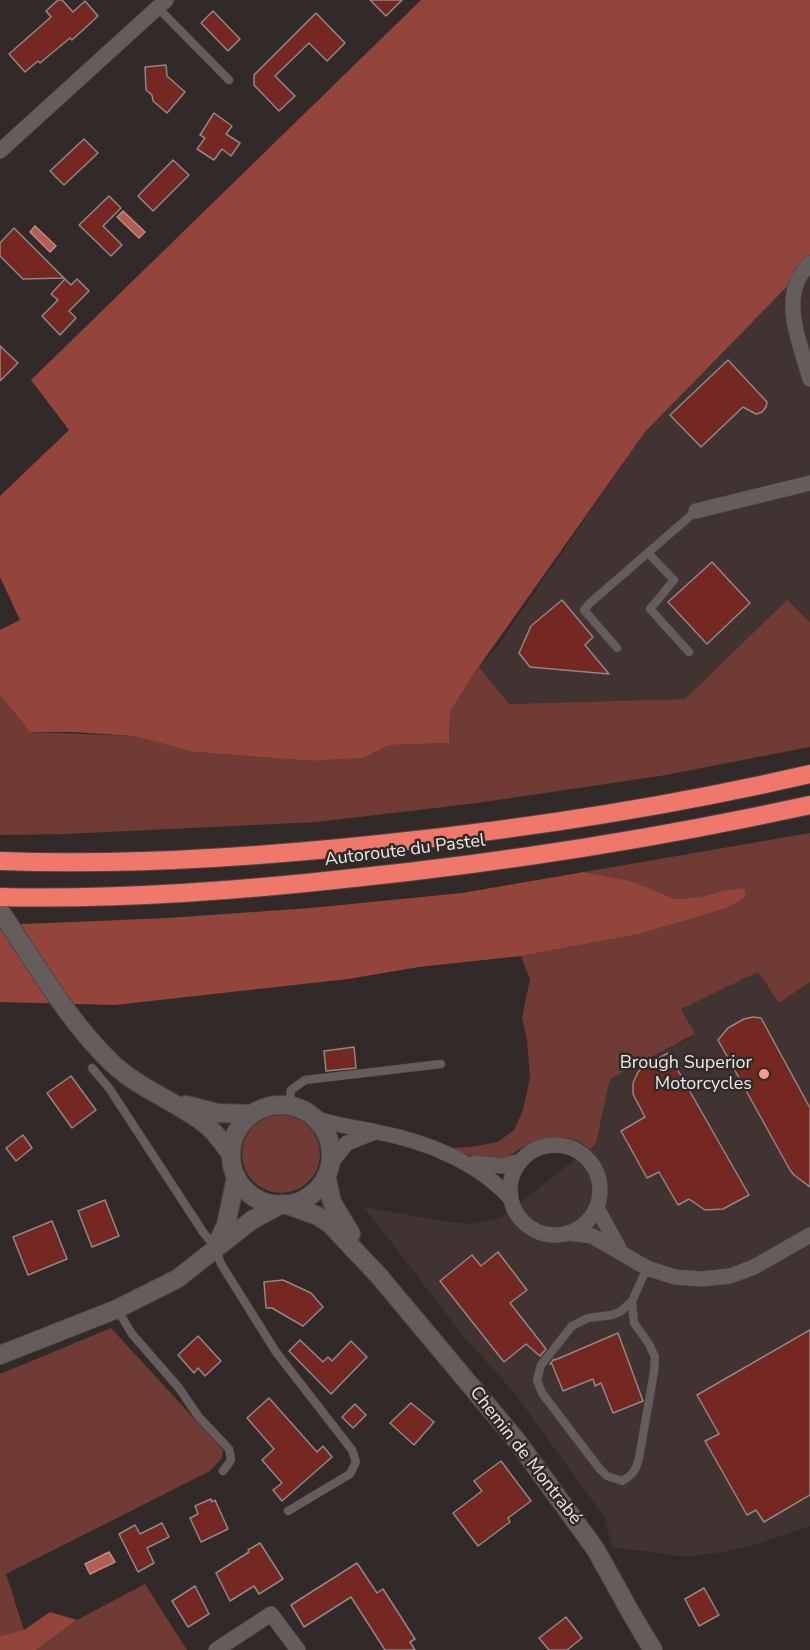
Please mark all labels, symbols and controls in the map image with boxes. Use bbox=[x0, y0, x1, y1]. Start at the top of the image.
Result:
street label: Autoroute du Pastel bbox=[323, 830, 487, 872]
place label: Brough Superior Motorcycles bbox=[620, 1053, 752, 1096]
marker: Brough Superior Motorcycles bbox=[757, 1067, 771, 1081]
street label: Chemin de Montrabé bbox=[464, 1383, 586, 1529]

